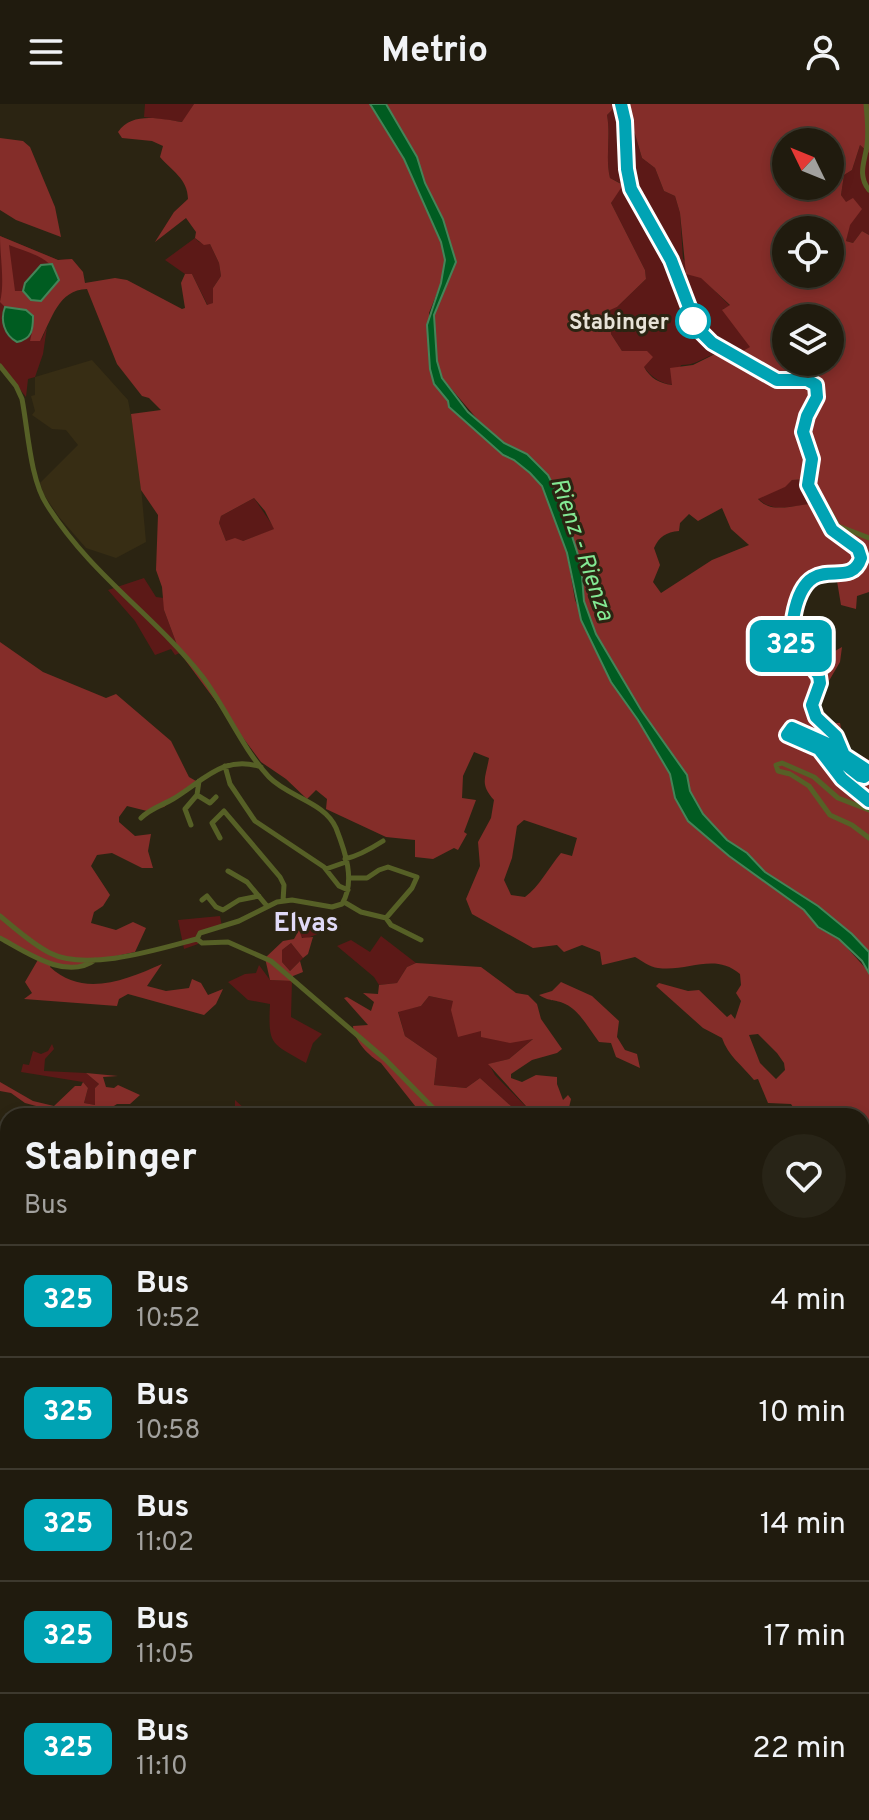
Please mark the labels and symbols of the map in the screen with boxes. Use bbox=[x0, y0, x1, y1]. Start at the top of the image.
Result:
north arrow bbox=[772, 128, 844, 200]
marker: Stabinger bbox=[676, 304, 710, 338]
place label: Stabinger bbox=[569, 310, 669, 337]
water label: Rienz - Rienza bbox=[543, 474, 620, 626]
line badge: 325 bbox=[745, 620, 837, 672]
district label: Elvas bbox=[274, 908, 338, 941]

